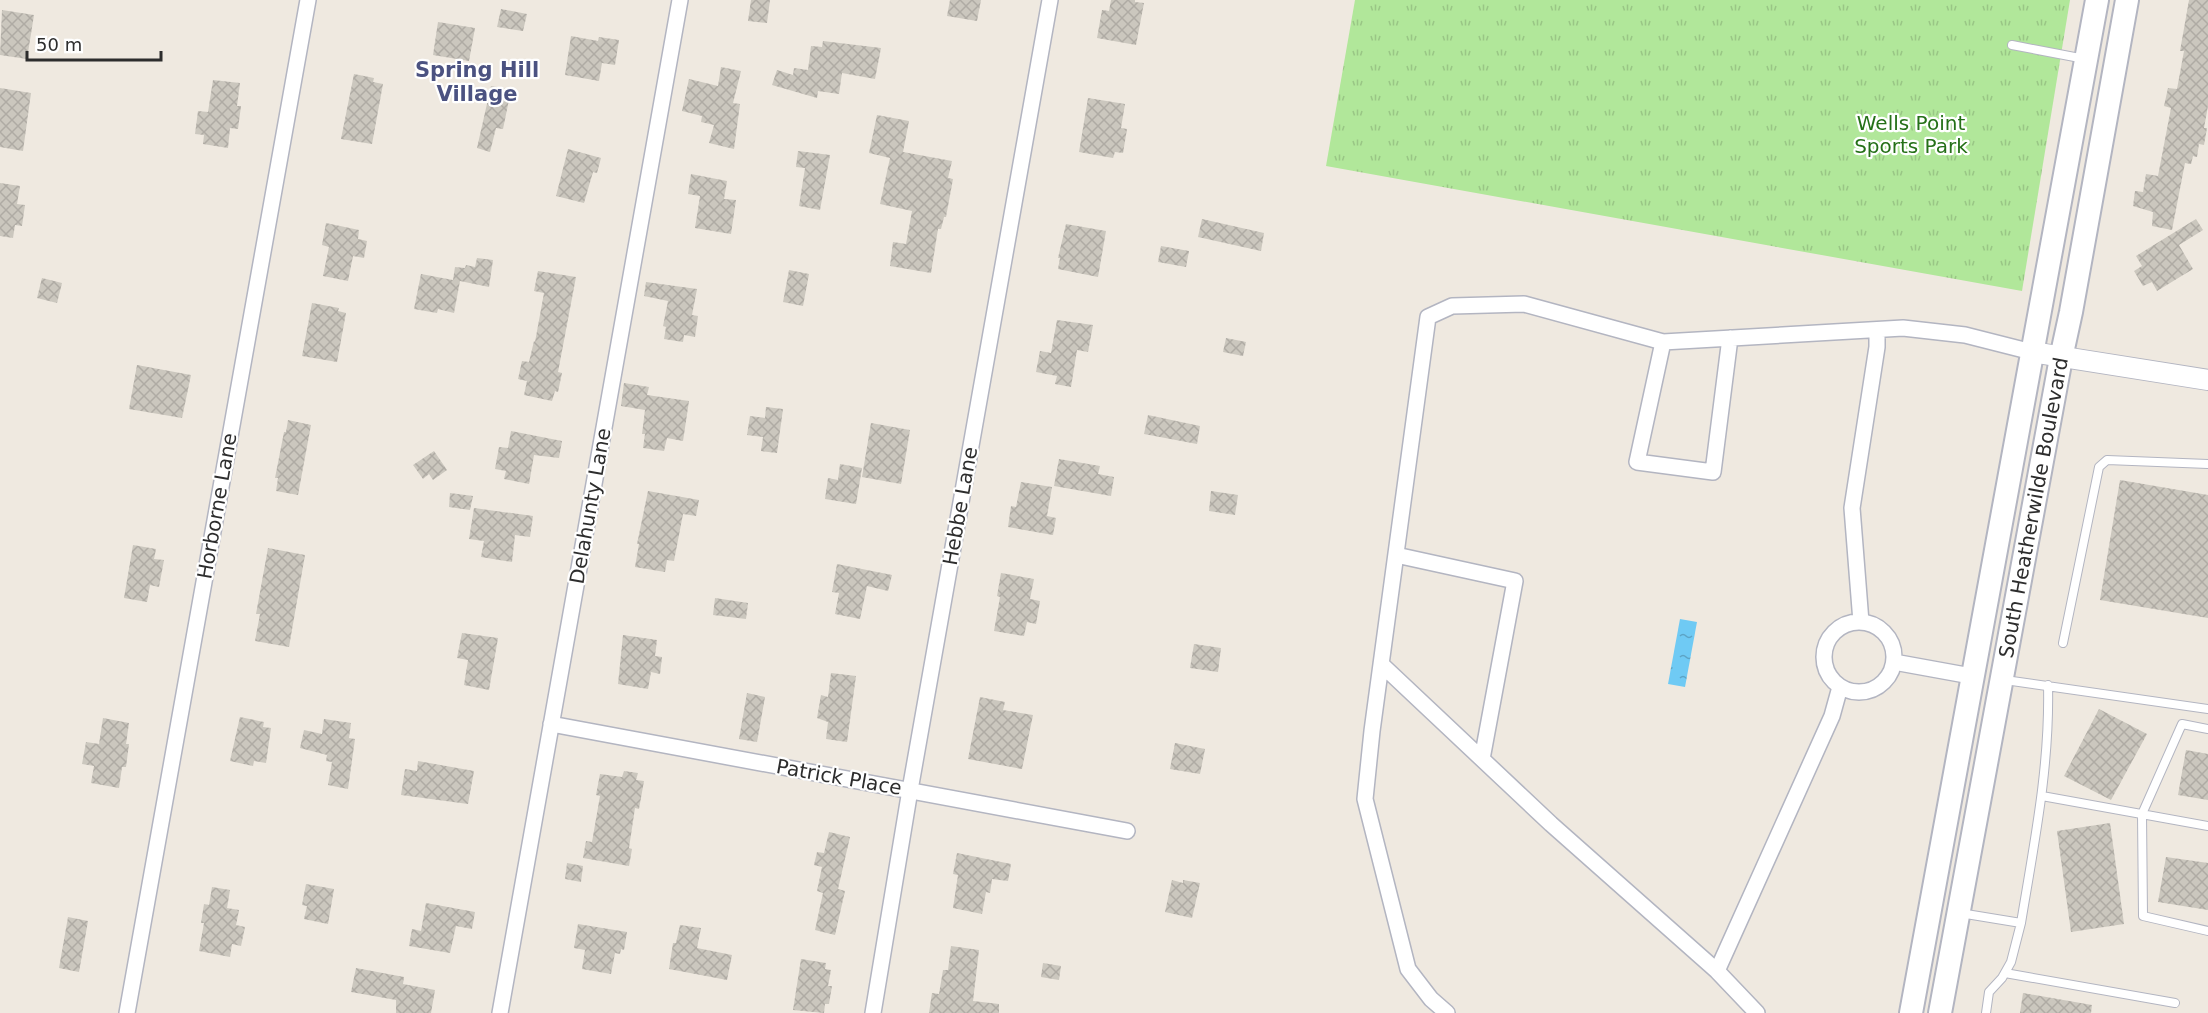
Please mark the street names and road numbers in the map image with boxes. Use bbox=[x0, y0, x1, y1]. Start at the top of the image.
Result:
street label: South Heatherwilde Boulevard bbox=[1994, 355, 2073, 660]
street label: Delahunty Lane bbox=[564, 426, 616, 586]
street label: Horborne Lane bbox=[192, 431, 242, 581]
street label: Hebbe Lane bbox=[938, 445, 982, 567]
street label: Patrick Place bbox=[774, 754, 904, 800]

